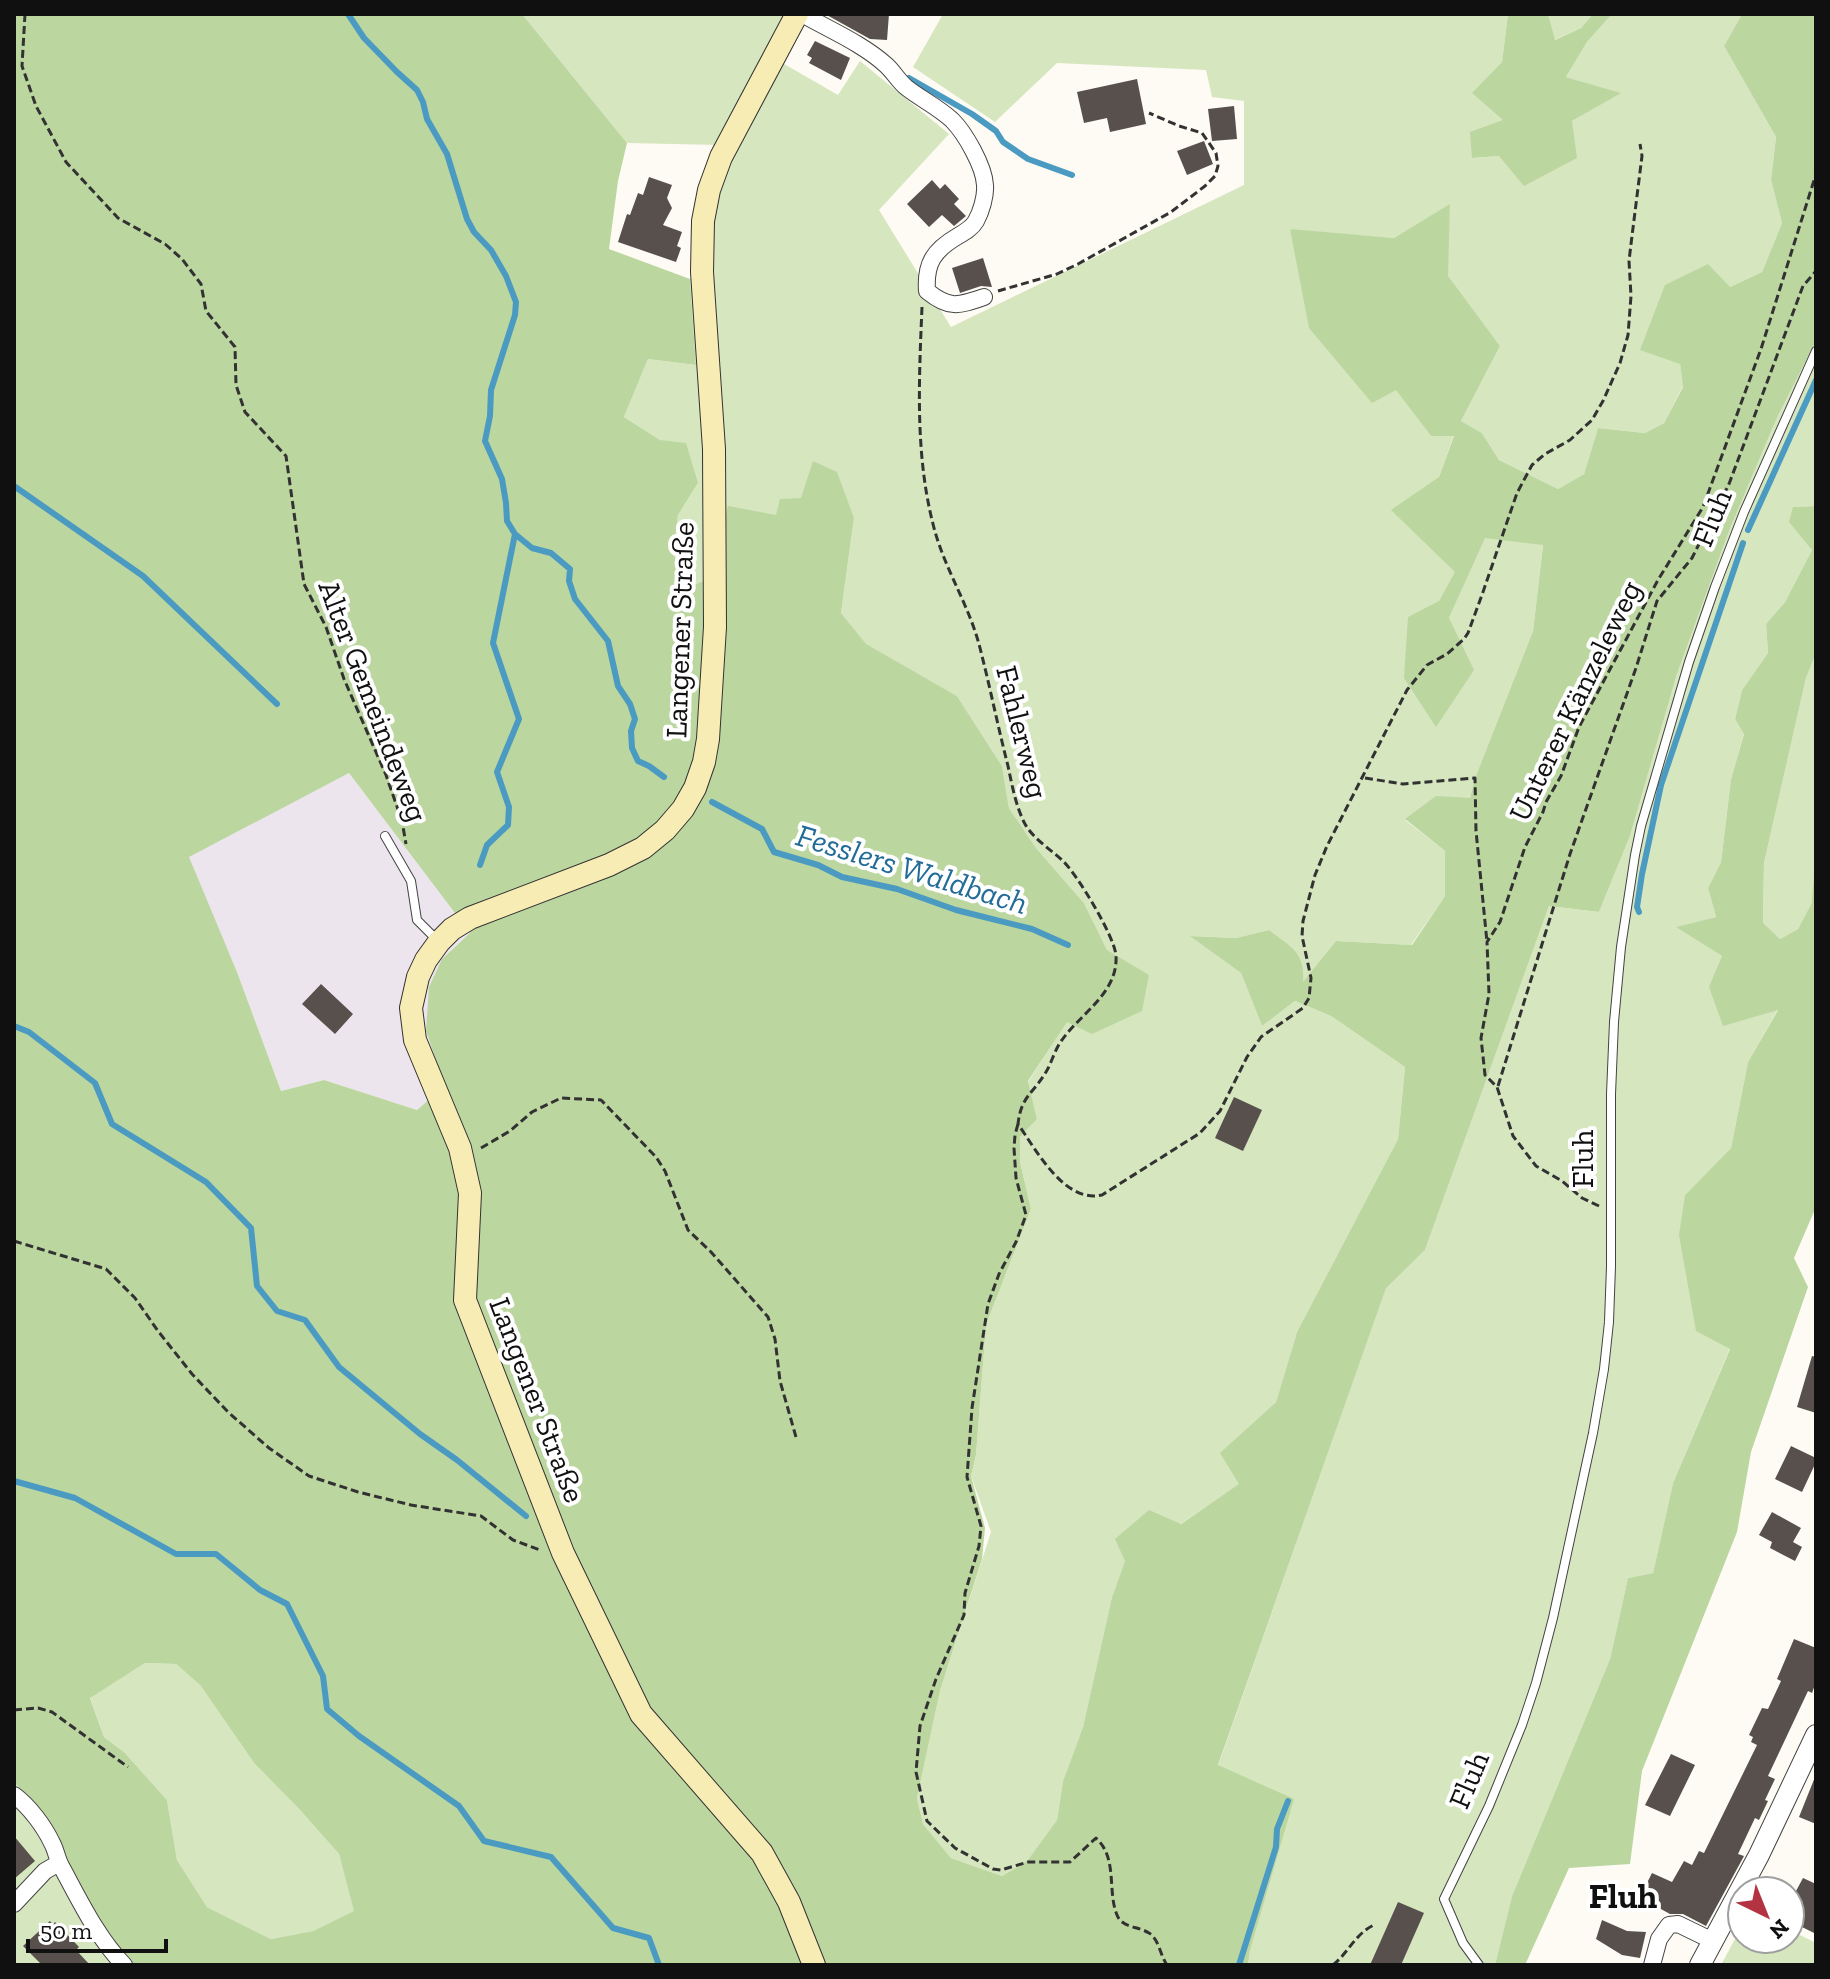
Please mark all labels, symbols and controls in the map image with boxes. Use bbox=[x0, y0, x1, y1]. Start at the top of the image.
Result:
street label: Fluh bbox=[1684, 484, 1740, 552]
street label: Langener Straße bbox=[658, 521, 702, 739]
street label: Alter Gemeindeweg bbox=[310, 575, 436, 827]
street label: Unterer Känzeleweg bbox=[1501, 575, 1649, 827]
street label: Fahlerweg bbox=[988, 662, 1056, 802]
water label: Fesslers Waldbach bbox=[792, 816, 1032, 922]
street label: Fluh bbox=[1565, 1130, 1601, 1188]
street label: Langener Straße bbox=[481, 1292, 593, 1508]
street label: Fluh bbox=[1441, 1746, 1497, 1814]
north arrow bbox=[1726, 1875, 1806, 1955]
district label: Fluh bbox=[1589, 1876, 1658, 1917]
scale bar bbox=[28, 1903, 166, 1953]
text: N bbox=[1764, 1914, 1795, 1945]
text: 50 m bbox=[40, 1916, 93, 1945]

